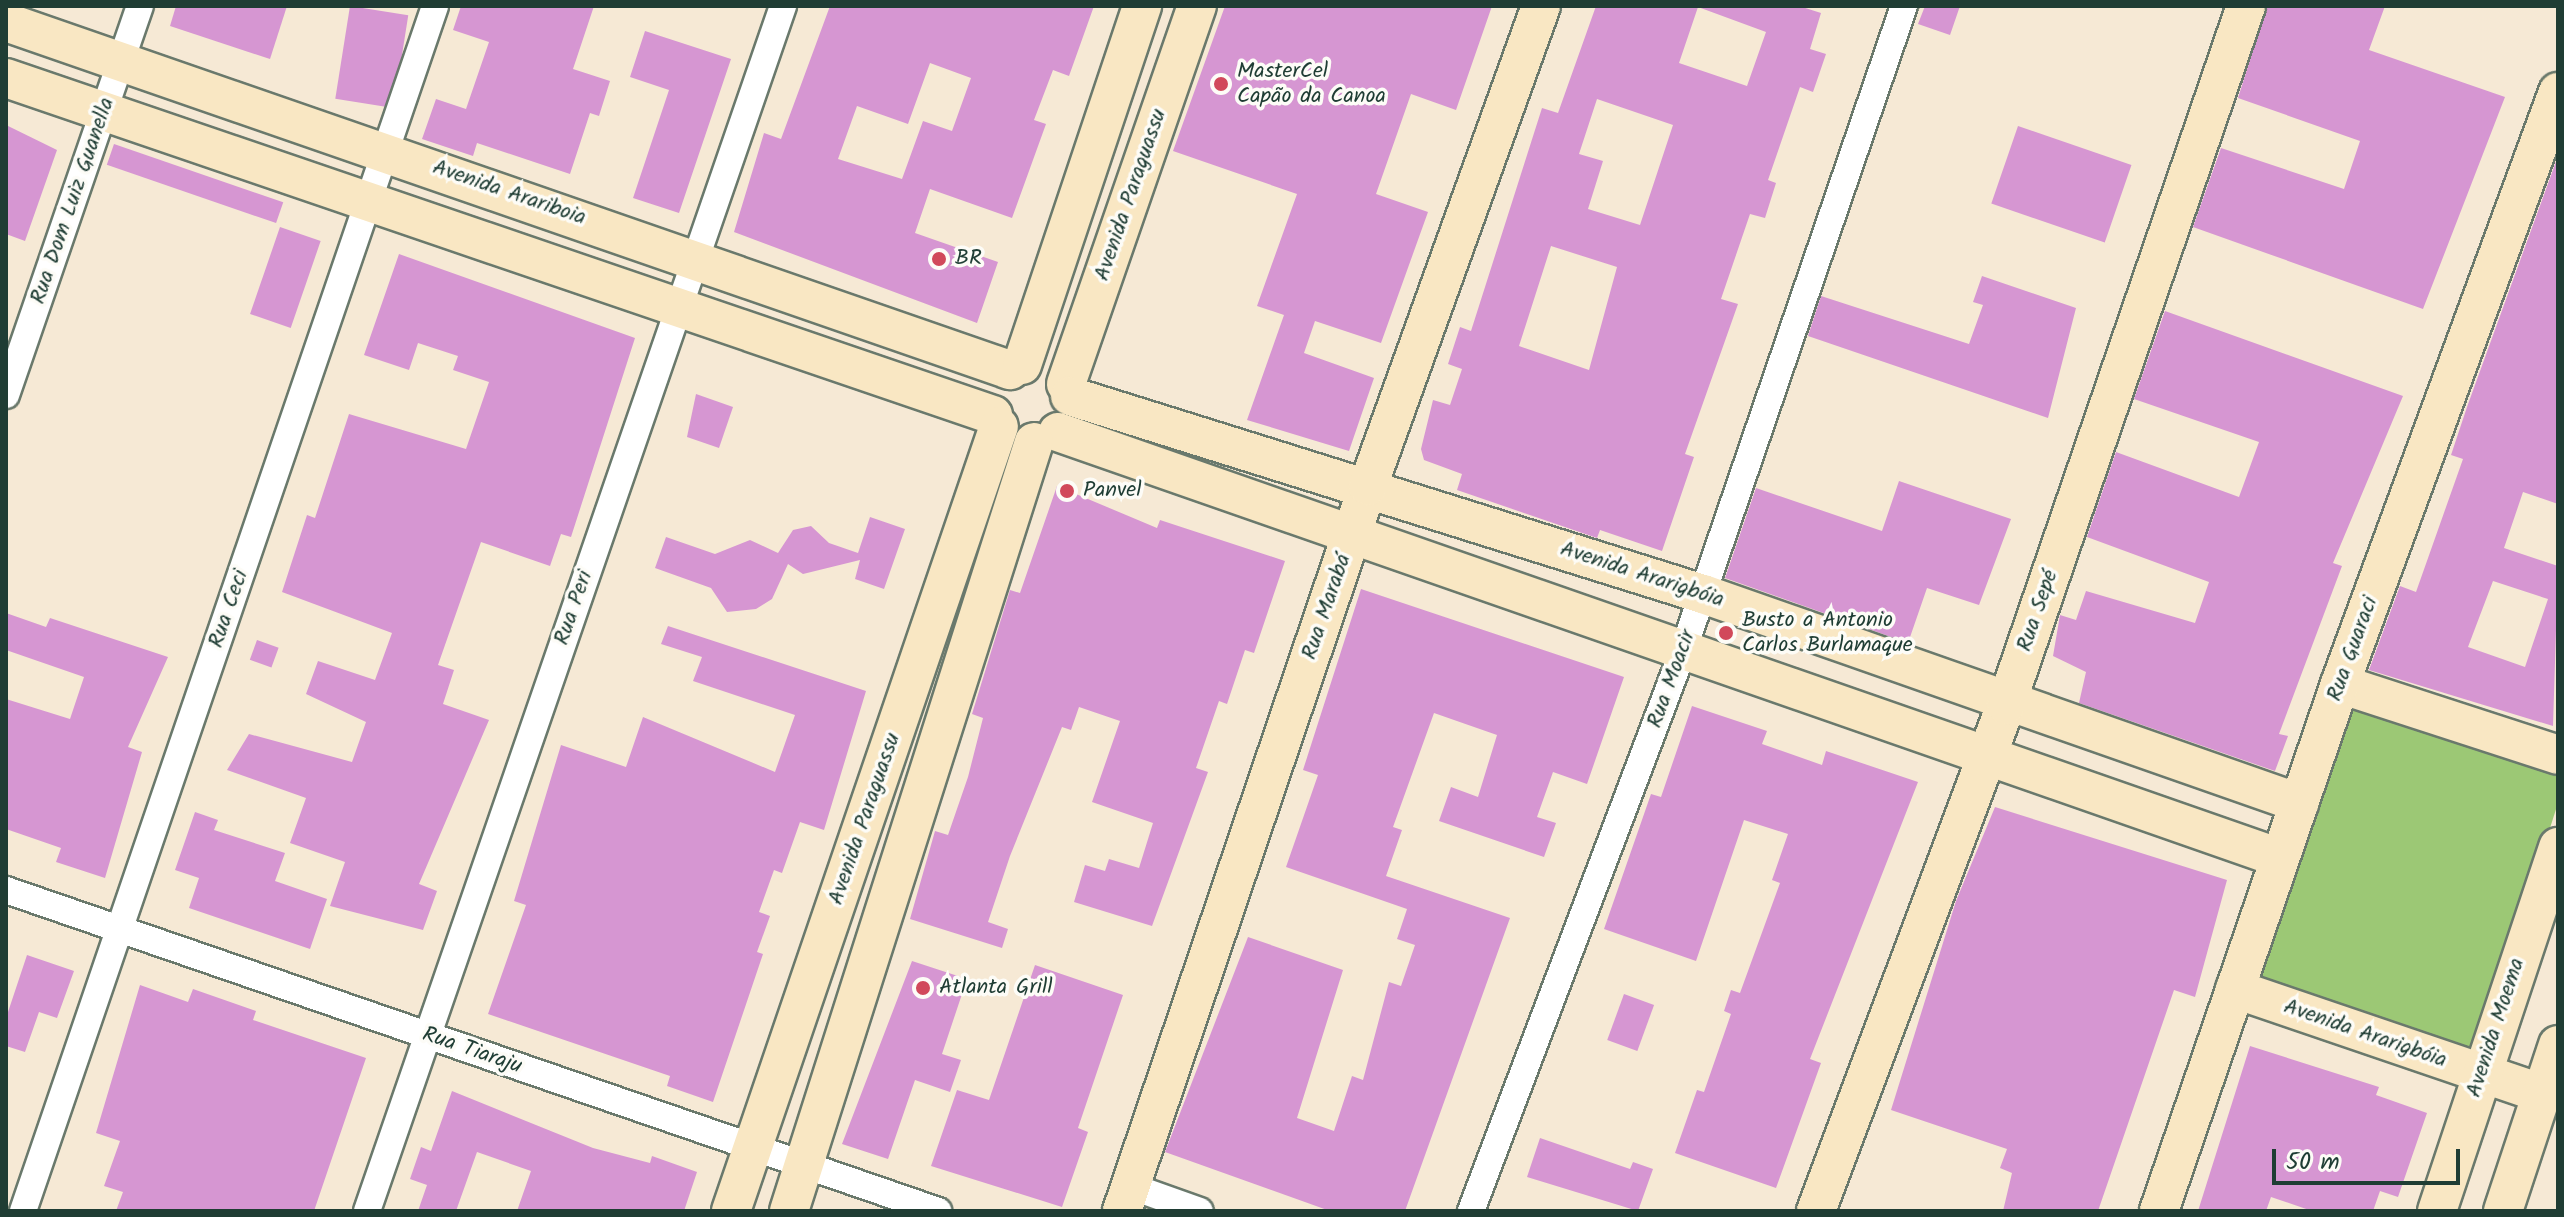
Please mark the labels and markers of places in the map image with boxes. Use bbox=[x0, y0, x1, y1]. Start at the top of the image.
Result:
place label: MasterCel Capão da Canoa bbox=[1237, 58, 1386, 110]
marker: MasterCel Capão da Canoa bbox=[1212, 75, 1230, 93]
place label: BR bbox=[955, 246, 982, 272]
marker: BR bbox=[930, 250, 948, 268]
place label: Panvel bbox=[1083, 478, 1142, 504]
marker: Panvel bbox=[1058, 482, 1076, 500]
place label: Busto a Antonio Carlos Burlamaque bbox=[1742, 607, 1913, 658]
marker: Busto a Antonio Carlos Burlamaque bbox=[1717, 624, 1735, 642]
place label: Atlanta Grill bbox=[939, 975, 1053, 1001]
marker: Atlanta Grill bbox=[914, 979, 932, 997]

